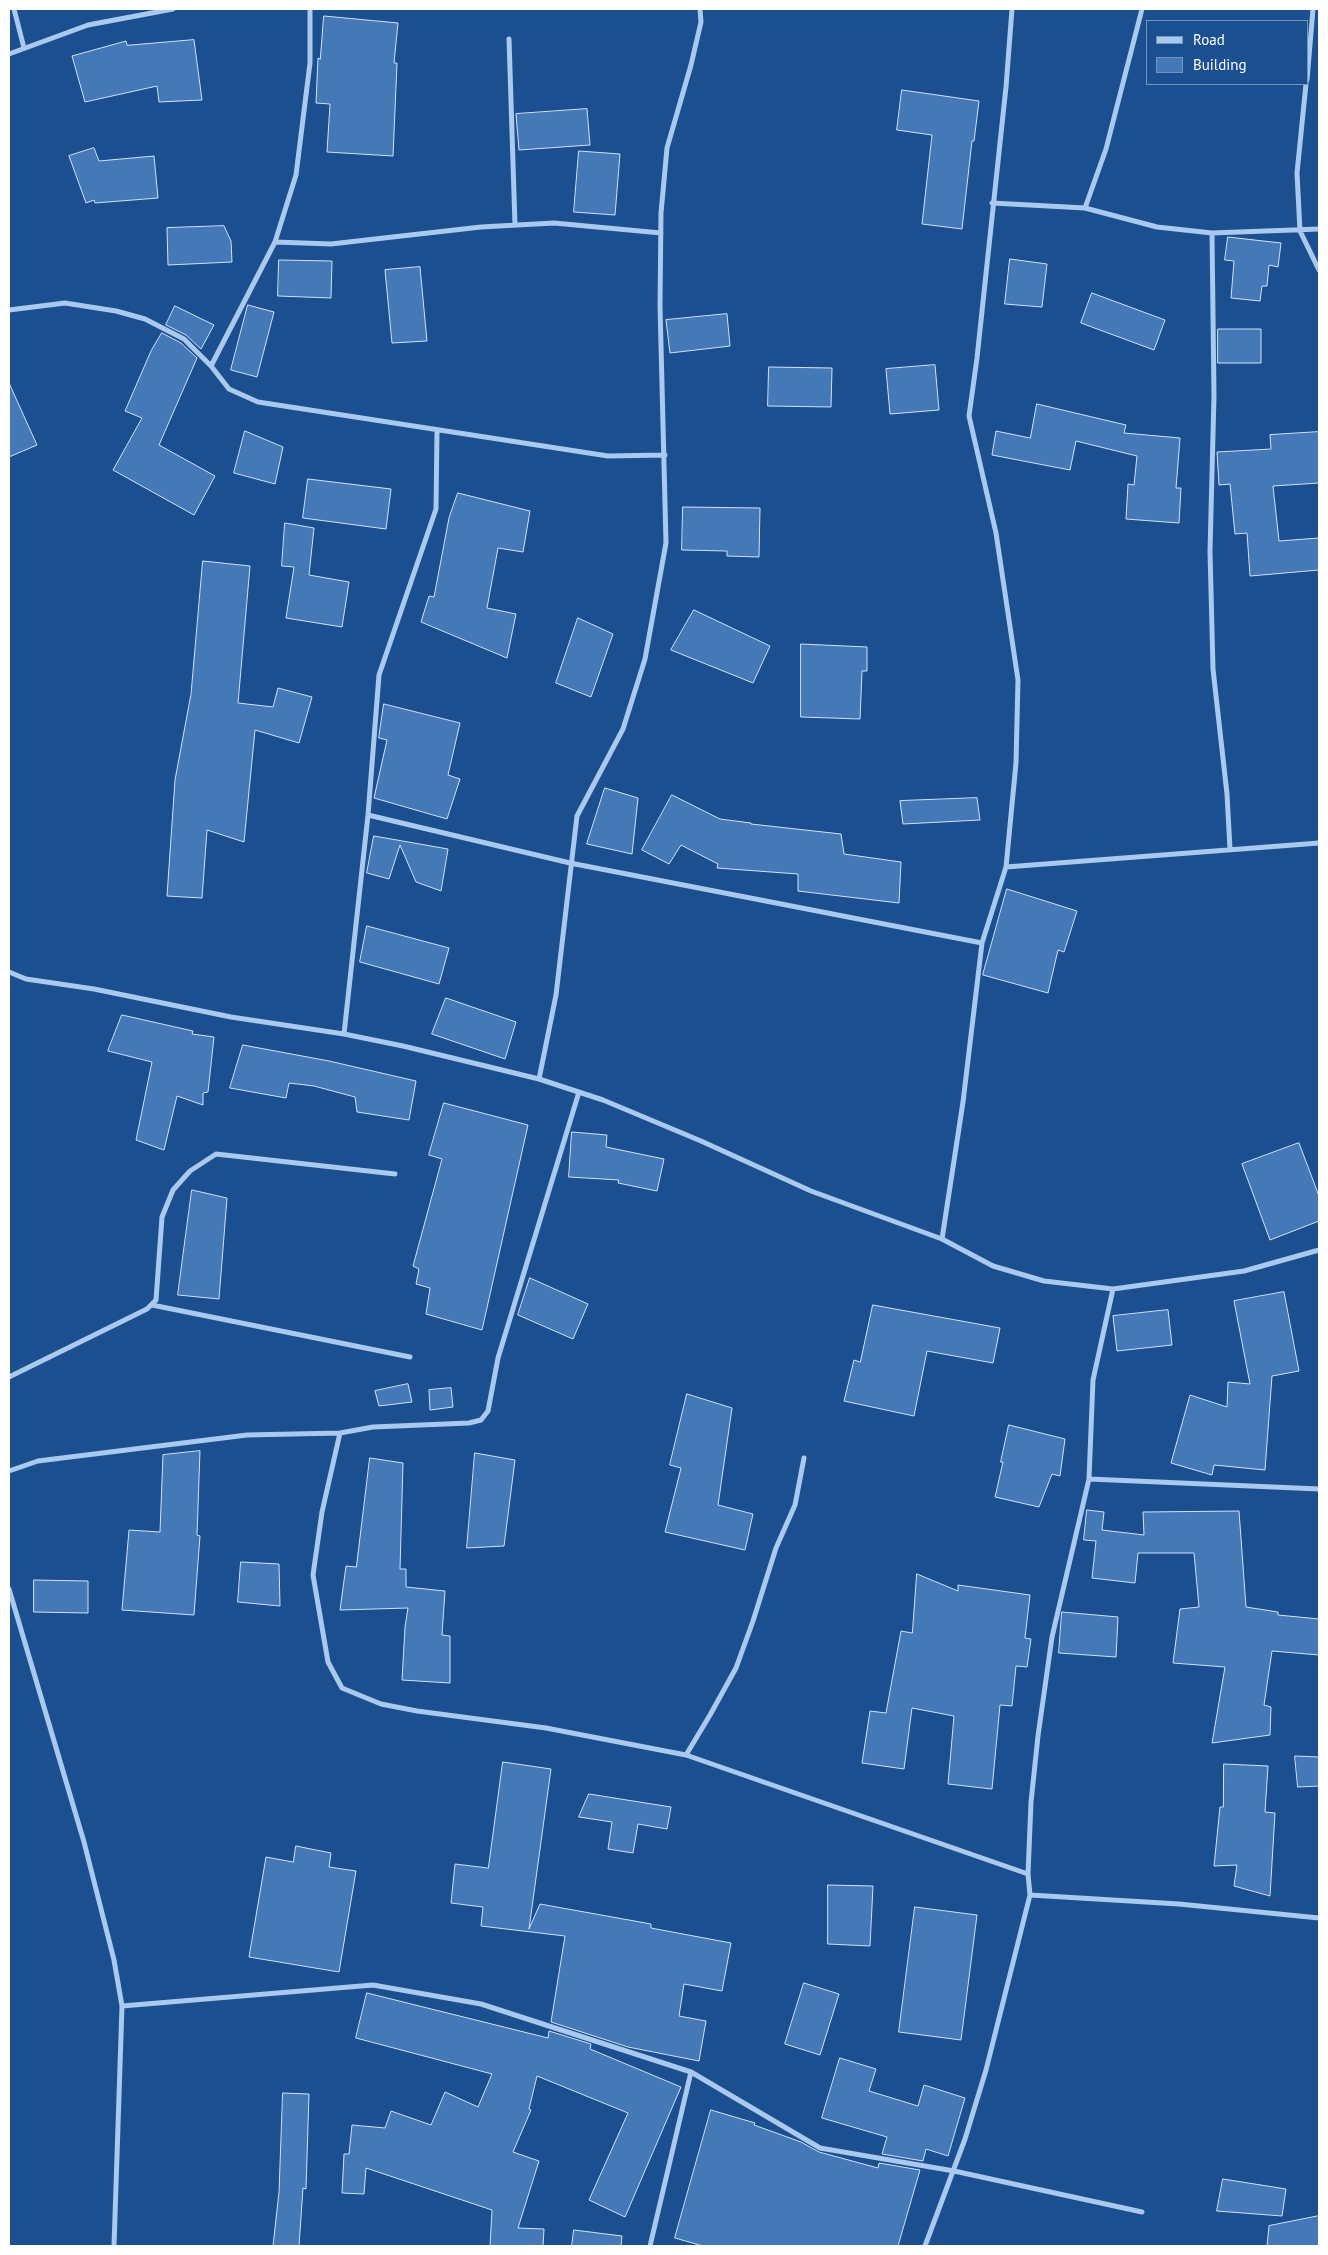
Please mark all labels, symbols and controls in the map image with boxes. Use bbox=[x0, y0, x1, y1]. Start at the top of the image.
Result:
legend bbox=[1146, 20, 1308, 85]
text: Road bbox=[1193, 30, 1225, 49]
text: Building bbox=[1193, 55, 1247, 74]

